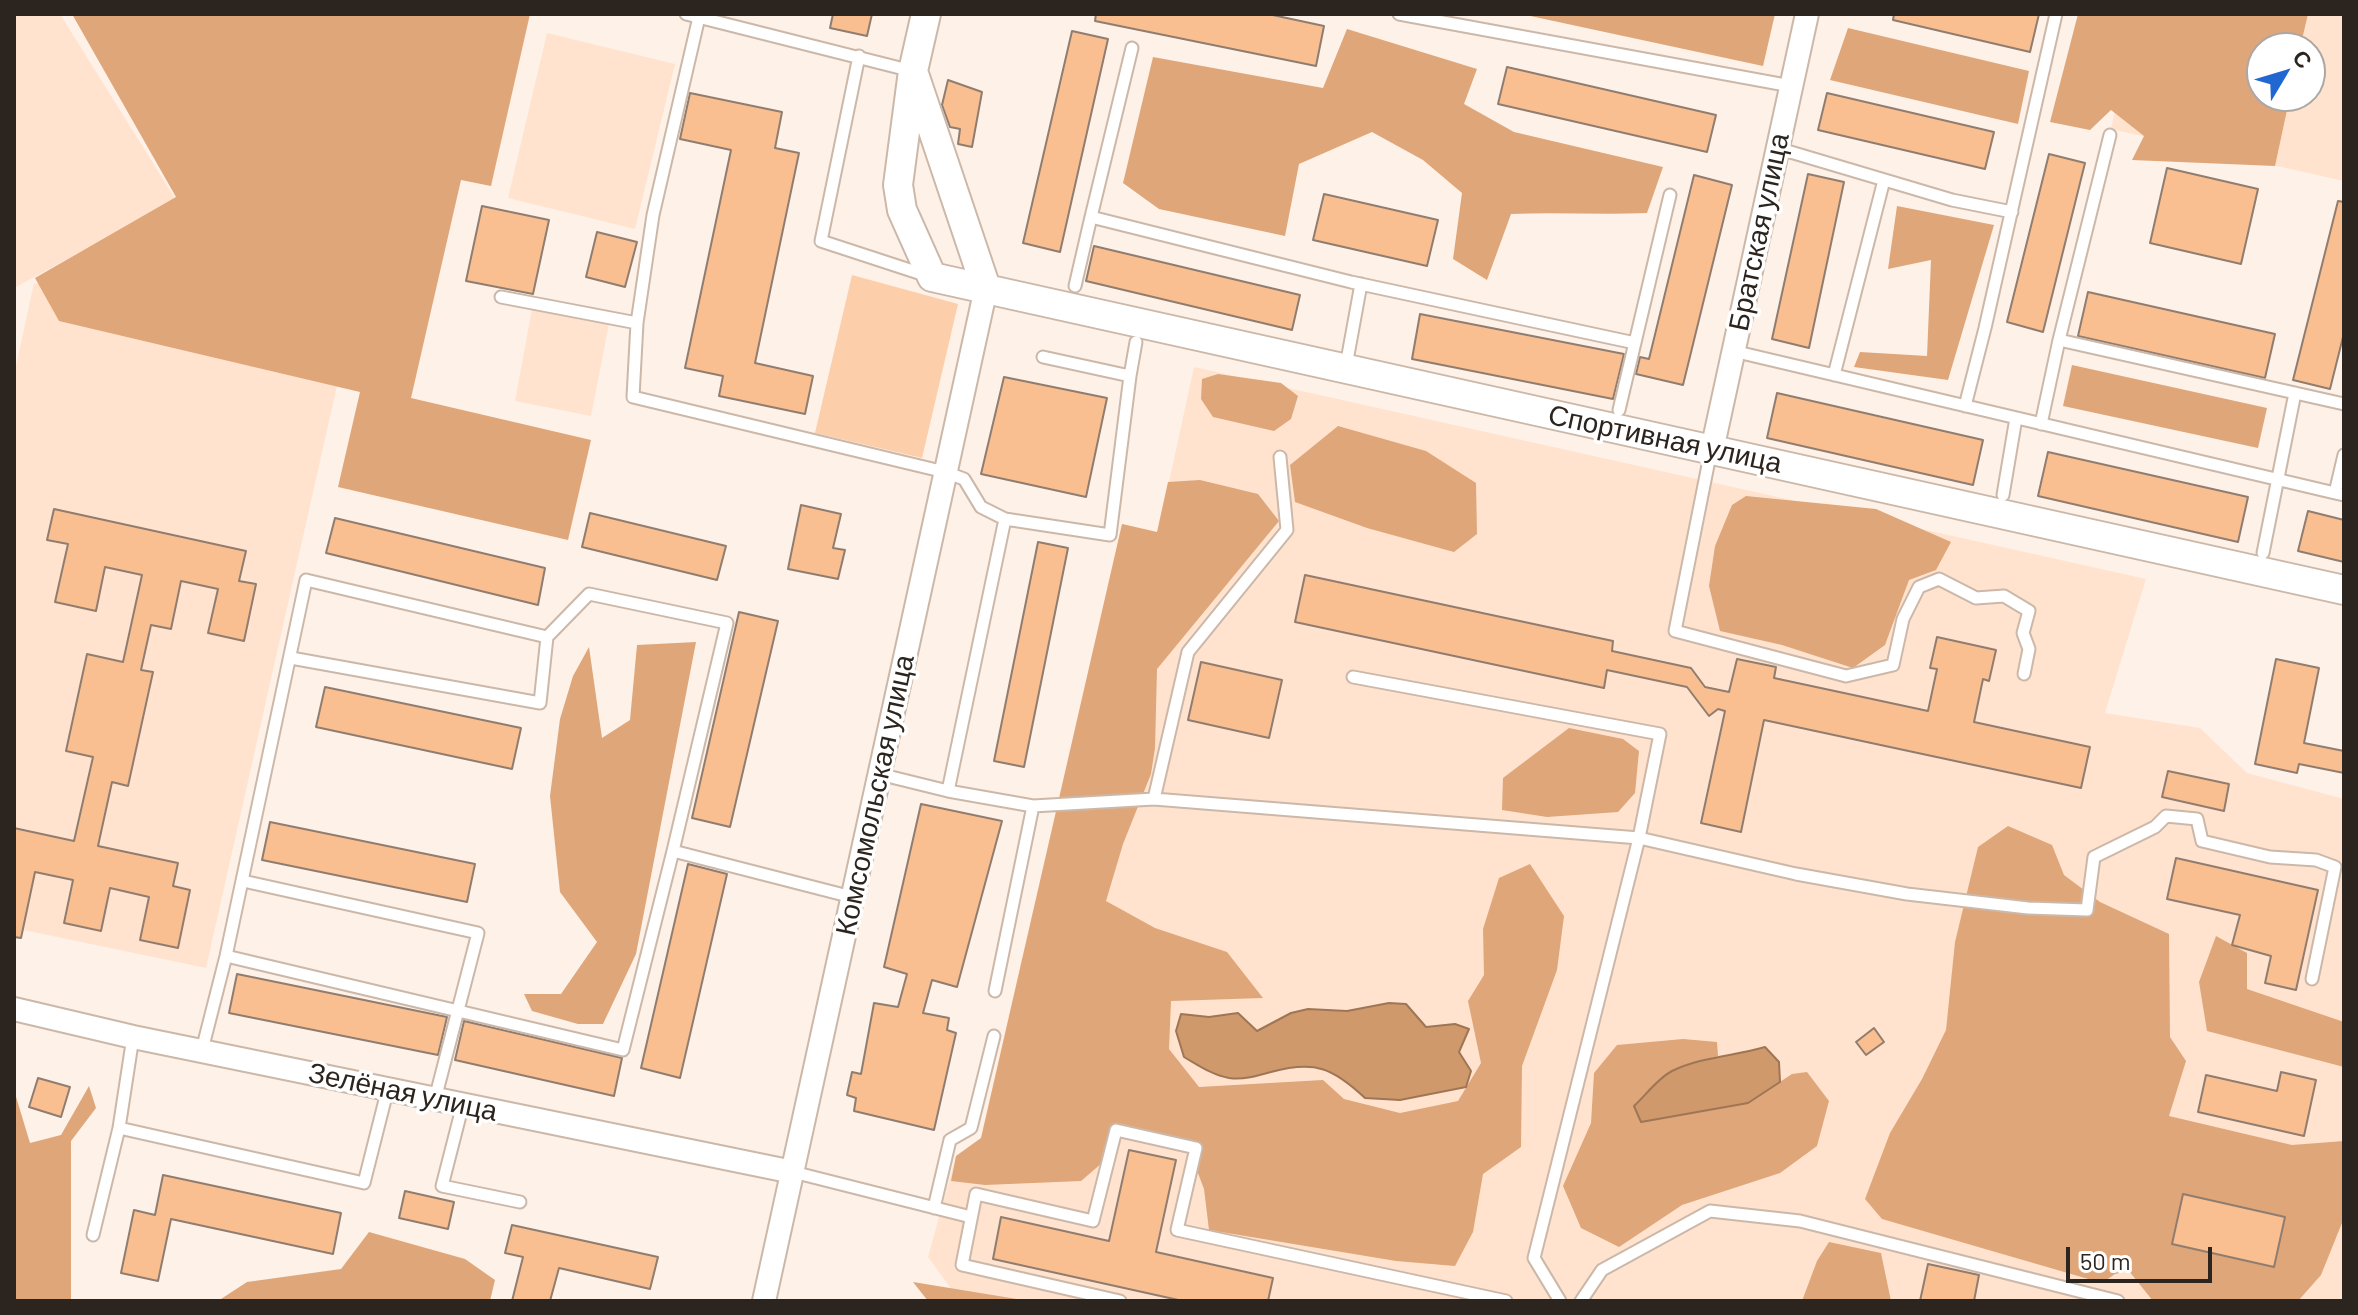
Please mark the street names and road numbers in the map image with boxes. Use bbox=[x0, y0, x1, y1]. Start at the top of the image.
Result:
street label: Братская улица bbox=[1722, 130, 1796, 334]
street label: Спортивная улица bbox=[1545, 398, 1785, 480]
street label: Комсомольская улица bbox=[829, 651, 921, 939]
street label: Зелёная улица bbox=[305, 1056, 501, 1128]

